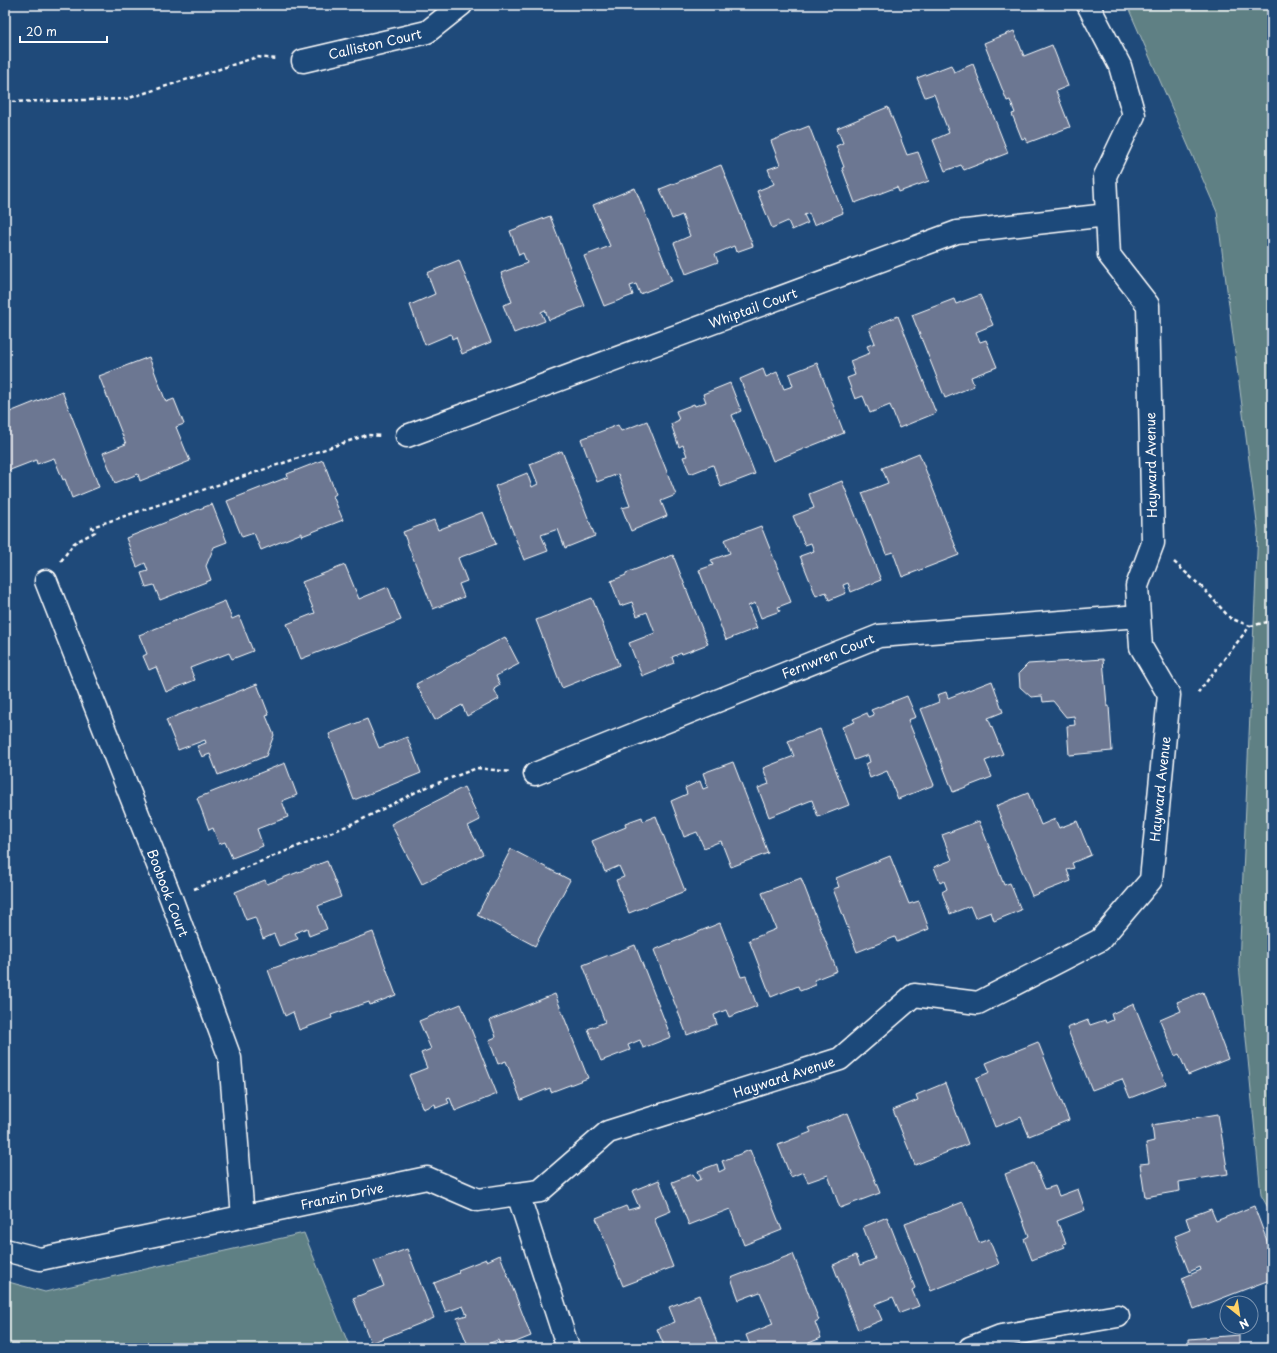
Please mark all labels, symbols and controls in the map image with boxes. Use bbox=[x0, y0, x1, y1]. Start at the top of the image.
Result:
scale bar bbox=[20, 18, 107, 44]
text: 20 m bbox=[26, 22, 57, 40]
street label: Calliston Court bbox=[326, 24, 423, 63]
street label: Whiptail Court bbox=[706, 283, 800, 332]
street label: Hayward Avenue bbox=[1140, 412, 1161, 518]
street label: Fernwren Court bbox=[779, 628, 877, 683]
street label: Hayward Avenue bbox=[1145, 735, 1174, 843]
street label: Boobook Court bbox=[143, 846, 194, 939]
street label: Hayward Avenue bbox=[731, 1051, 837, 1102]
street label: Franzin Drive bbox=[299, 1177, 385, 1214]
north arrow bbox=[1219, 1295, 1259, 1335]
text: N bbox=[1236, 1315, 1252, 1334]

